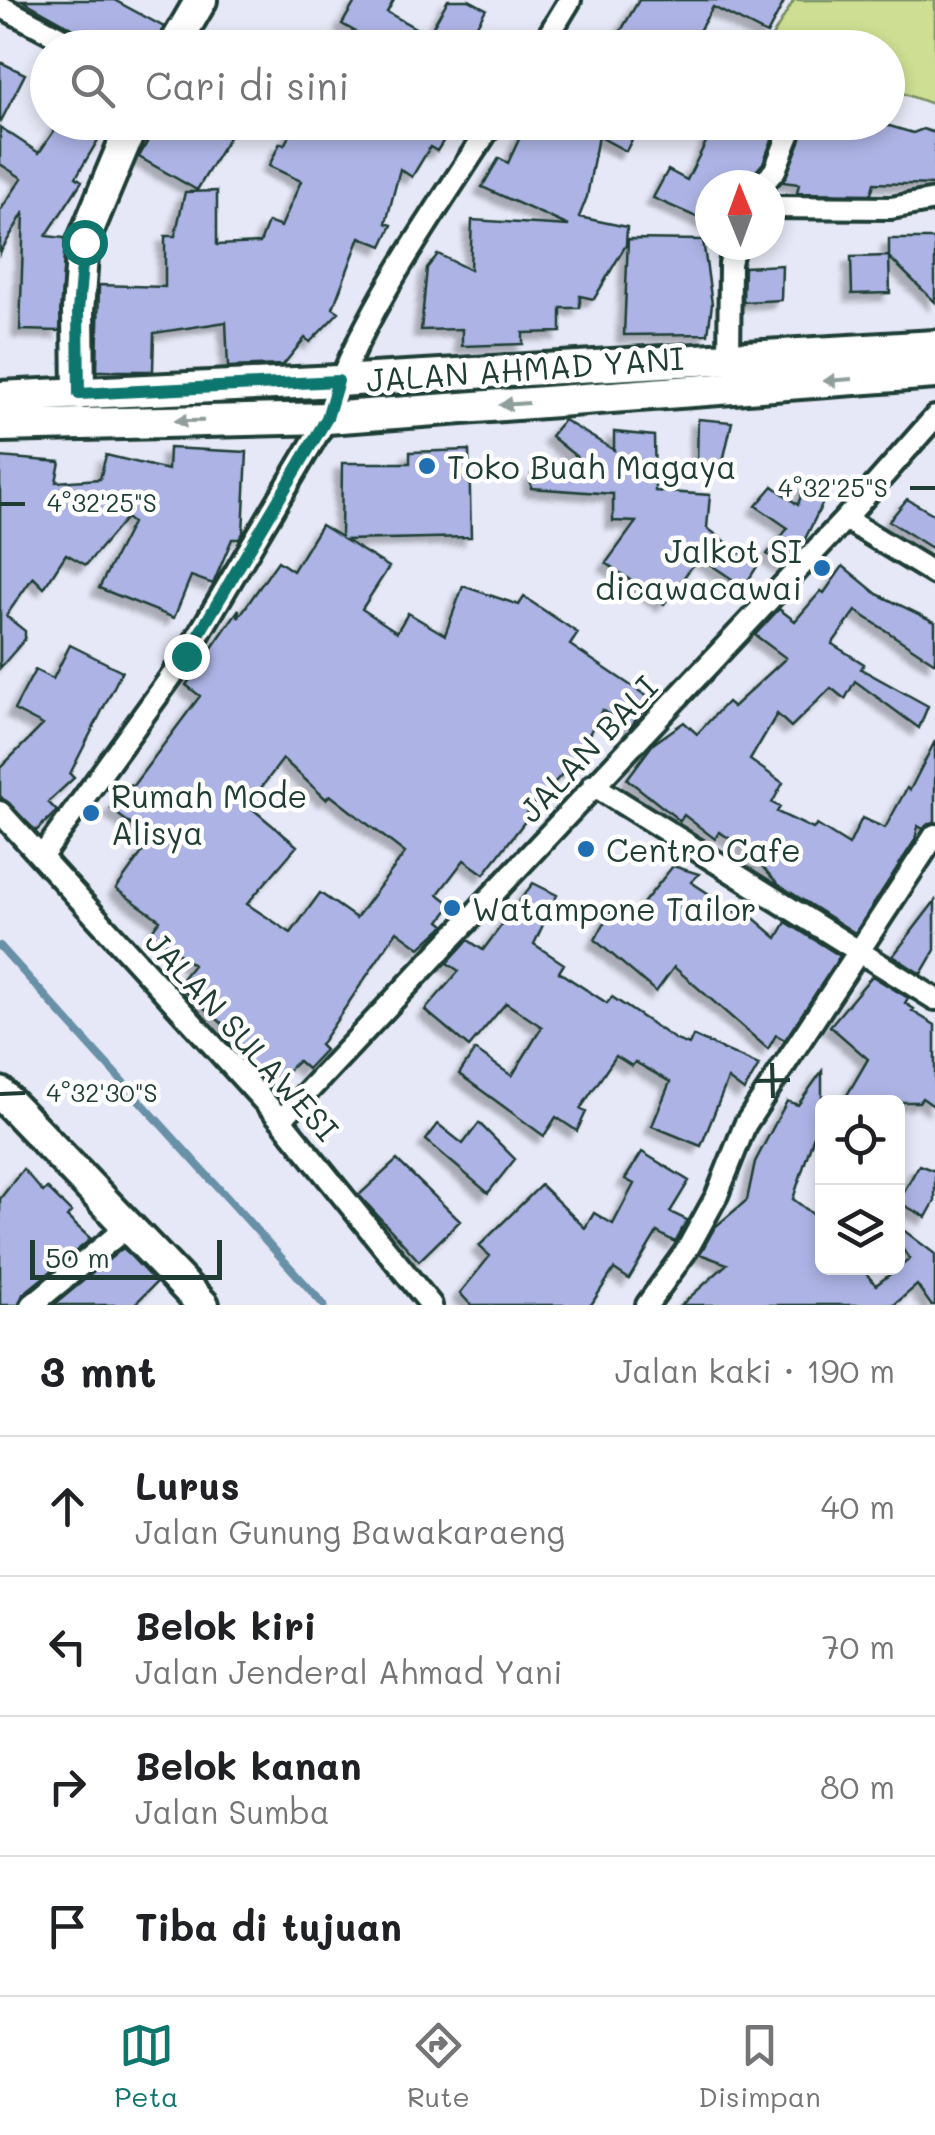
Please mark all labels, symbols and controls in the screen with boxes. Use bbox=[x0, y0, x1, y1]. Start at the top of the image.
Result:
search box bbox=[30, 30, 905, 140]
icon: search bbox=[65, 58, 120, 113]
text: Cari di sini bbox=[145, 60, 349, 110]
north arrow bbox=[695, 170, 785, 260]
route start bbox=[62, 220, 108, 266]
street label: JALAN AHMAD YANI bbox=[365, 336, 685, 400]
one-way arrow bbox=[821, 373, 853, 389]
one-way arrow bbox=[497, 396, 529, 412]
one-way arrow bbox=[173, 414, 205, 430]
place label: Toko Buah Magaya bbox=[447, 445, 736, 488]
marker: Toko Buah Magaya bbox=[416, 455, 438, 477]
text: 4°32'25"S bbox=[778, 471, 888, 503]
text: 4°32'25"S bbox=[47, 486, 157, 518]
place label: Jalkot SI dicawacawai bbox=[595, 529, 802, 608]
marker: Jalkot SI dicawacawai bbox=[811, 557, 833, 579]
route end bbox=[164, 634, 210, 680]
street label: JALAN BALI bbox=[508, 666, 666, 830]
place label: Rumah Mode Alisya bbox=[111, 774, 307, 854]
marker: Rumah Mode Alisya bbox=[80, 802, 102, 824]
place label: Centro Cafe bbox=[606, 828, 801, 870]
marker: Centro Cafe bbox=[575, 838, 597, 860]
place label: Watampone Tailor bbox=[472, 887, 757, 929]
marker: Watampone Tailor bbox=[441, 897, 463, 919]
street label: JALAN SULAWESI bbox=[137, 921, 349, 1149]
text: 4°32'30"S bbox=[46, 1076, 158, 1108]
map controls bbox=[815, 1095, 905, 1275]
button: locate bbox=[815, 1095, 905, 1185]
button: layers bbox=[815, 1185, 905, 1275]
scale bar bbox=[30, 1235, 222, 1280]
text: 50 m bbox=[45, 1239, 110, 1275]
text: 3 mnt bbox=[40, 1343, 156, 1398]
text: Jalan kaki · 190 m bbox=[615, 1349, 895, 1391]
text: Lurus bbox=[135, 1460, 240, 1510]
icon: ahead bbox=[40, 1479, 95, 1534]
text: 40 m bbox=[821, 1485, 895, 1527]
text: Jalan Gunung Bawakaraeng bbox=[135, 1510, 565, 1552]
text: Belok kiri bbox=[135, 1600, 317, 1650]
icon: left bbox=[40, 1619, 95, 1674]
text: 70 m bbox=[822, 1625, 895, 1667]
text: Jalan Jenderal Ahmad Yani bbox=[135, 1650, 563, 1692]
text: Belok kanan bbox=[135, 1740, 362, 1790]
icon: right bbox=[40, 1759, 95, 1814]
text: 80 m bbox=[820, 1765, 895, 1807]
text: Jalan Sumba bbox=[135, 1790, 330, 1832]
icon: arrive bbox=[40, 1899, 95, 1954]
text: Tiba di tujuan bbox=[135, 1901, 402, 1951]
tab: Peta bbox=[114, 2018, 178, 2114]
tab: Rute bbox=[407, 2018, 470, 2114]
tab: Disimpan bbox=[698, 2018, 821, 2114]

